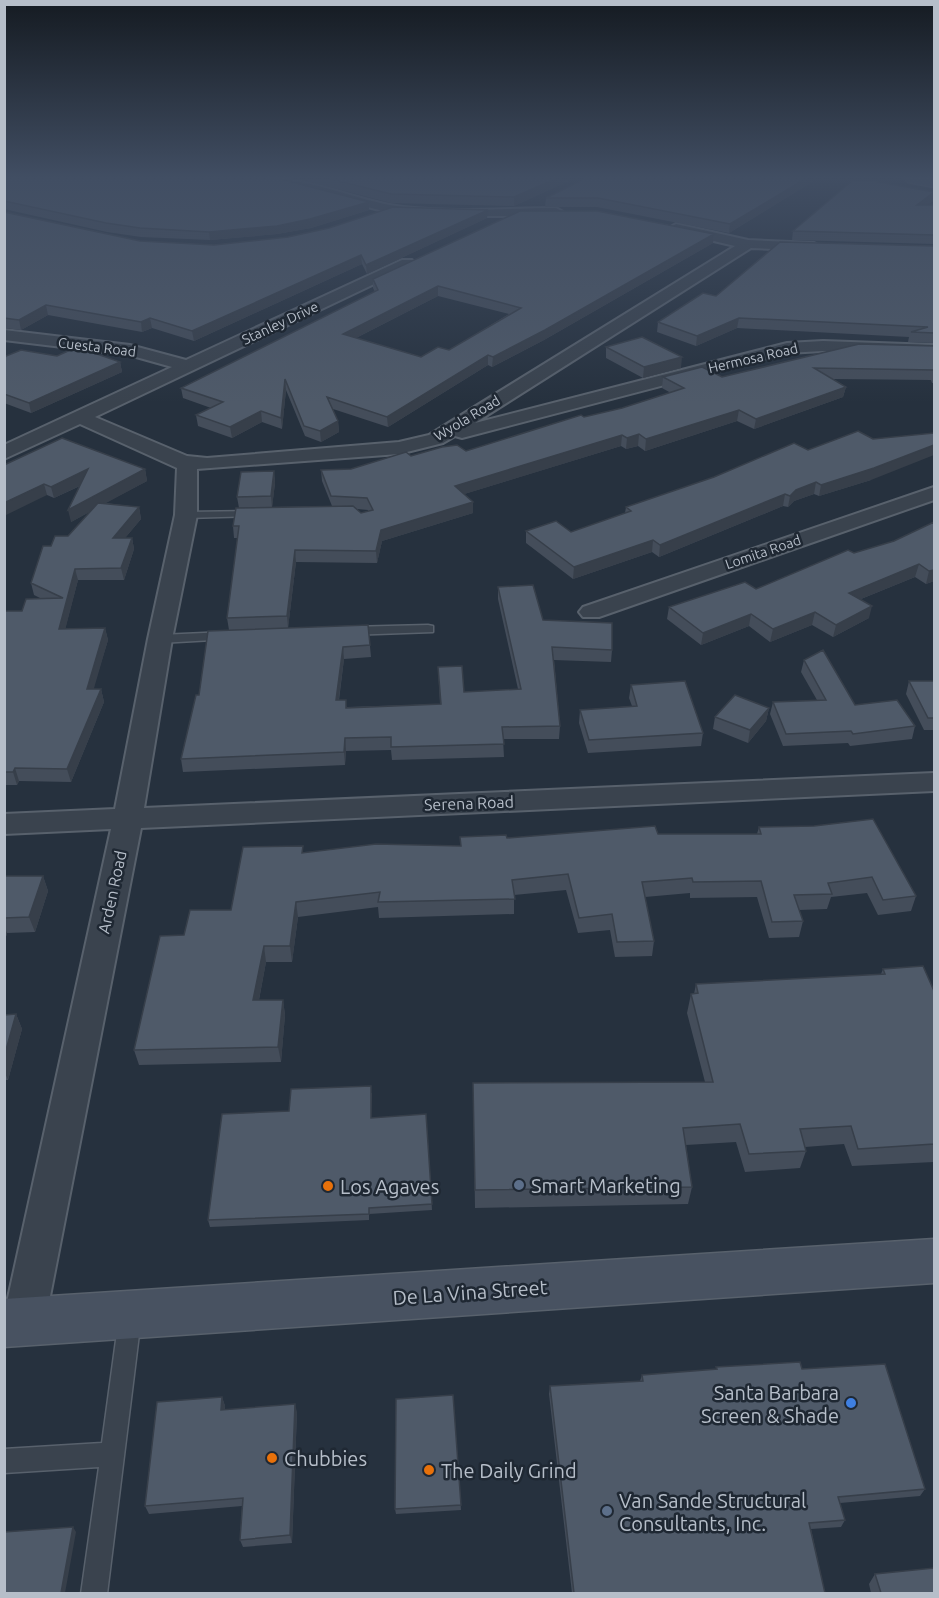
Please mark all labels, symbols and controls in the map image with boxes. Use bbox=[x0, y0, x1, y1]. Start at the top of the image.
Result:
street label: Stanley Drive bbox=[239, 298, 321, 348]
street label: Cuesta Road bbox=[57, 334, 137, 360]
street label: Hermosa Road bbox=[706, 340, 800, 376]
street label: Wyola Road bbox=[431, 392, 503, 444]
street label: Lomita Road bbox=[723, 532, 803, 572]
street label: Serena Road bbox=[424, 792, 514, 814]
street label: Arden Road bbox=[94, 849, 130, 935]
place label: Smart Marketing bbox=[531, 1174, 681, 1197]
place label: Los Agaves bbox=[340, 1175, 439, 1198]
marker: Smart Marketing bbox=[512, 1178, 526, 1192]
marker: Los Agaves bbox=[321, 1179, 335, 1193]
street label: De La Vina Street bbox=[392, 1275, 548, 1309]
place label: Santa Barbara Screen & Shade bbox=[701, 1381, 839, 1427]
marker: Santa Barbara Screen & Shade bbox=[844, 1396, 858, 1410]
place label: Chubbies bbox=[284, 1447, 367, 1470]
marker: Chubbies bbox=[265, 1451, 279, 1465]
place label: The Daily Grind bbox=[441, 1459, 577, 1482]
marker: The Daily Grind bbox=[422, 1463, 436, 1477]
place label: Van Sande Structural Consultants, Inc. bbox=[619, 1489, 806, 1535]
marker: Van Sande Structural Consultants, Inc. bbox=[600, 1504, 614, 1518]

